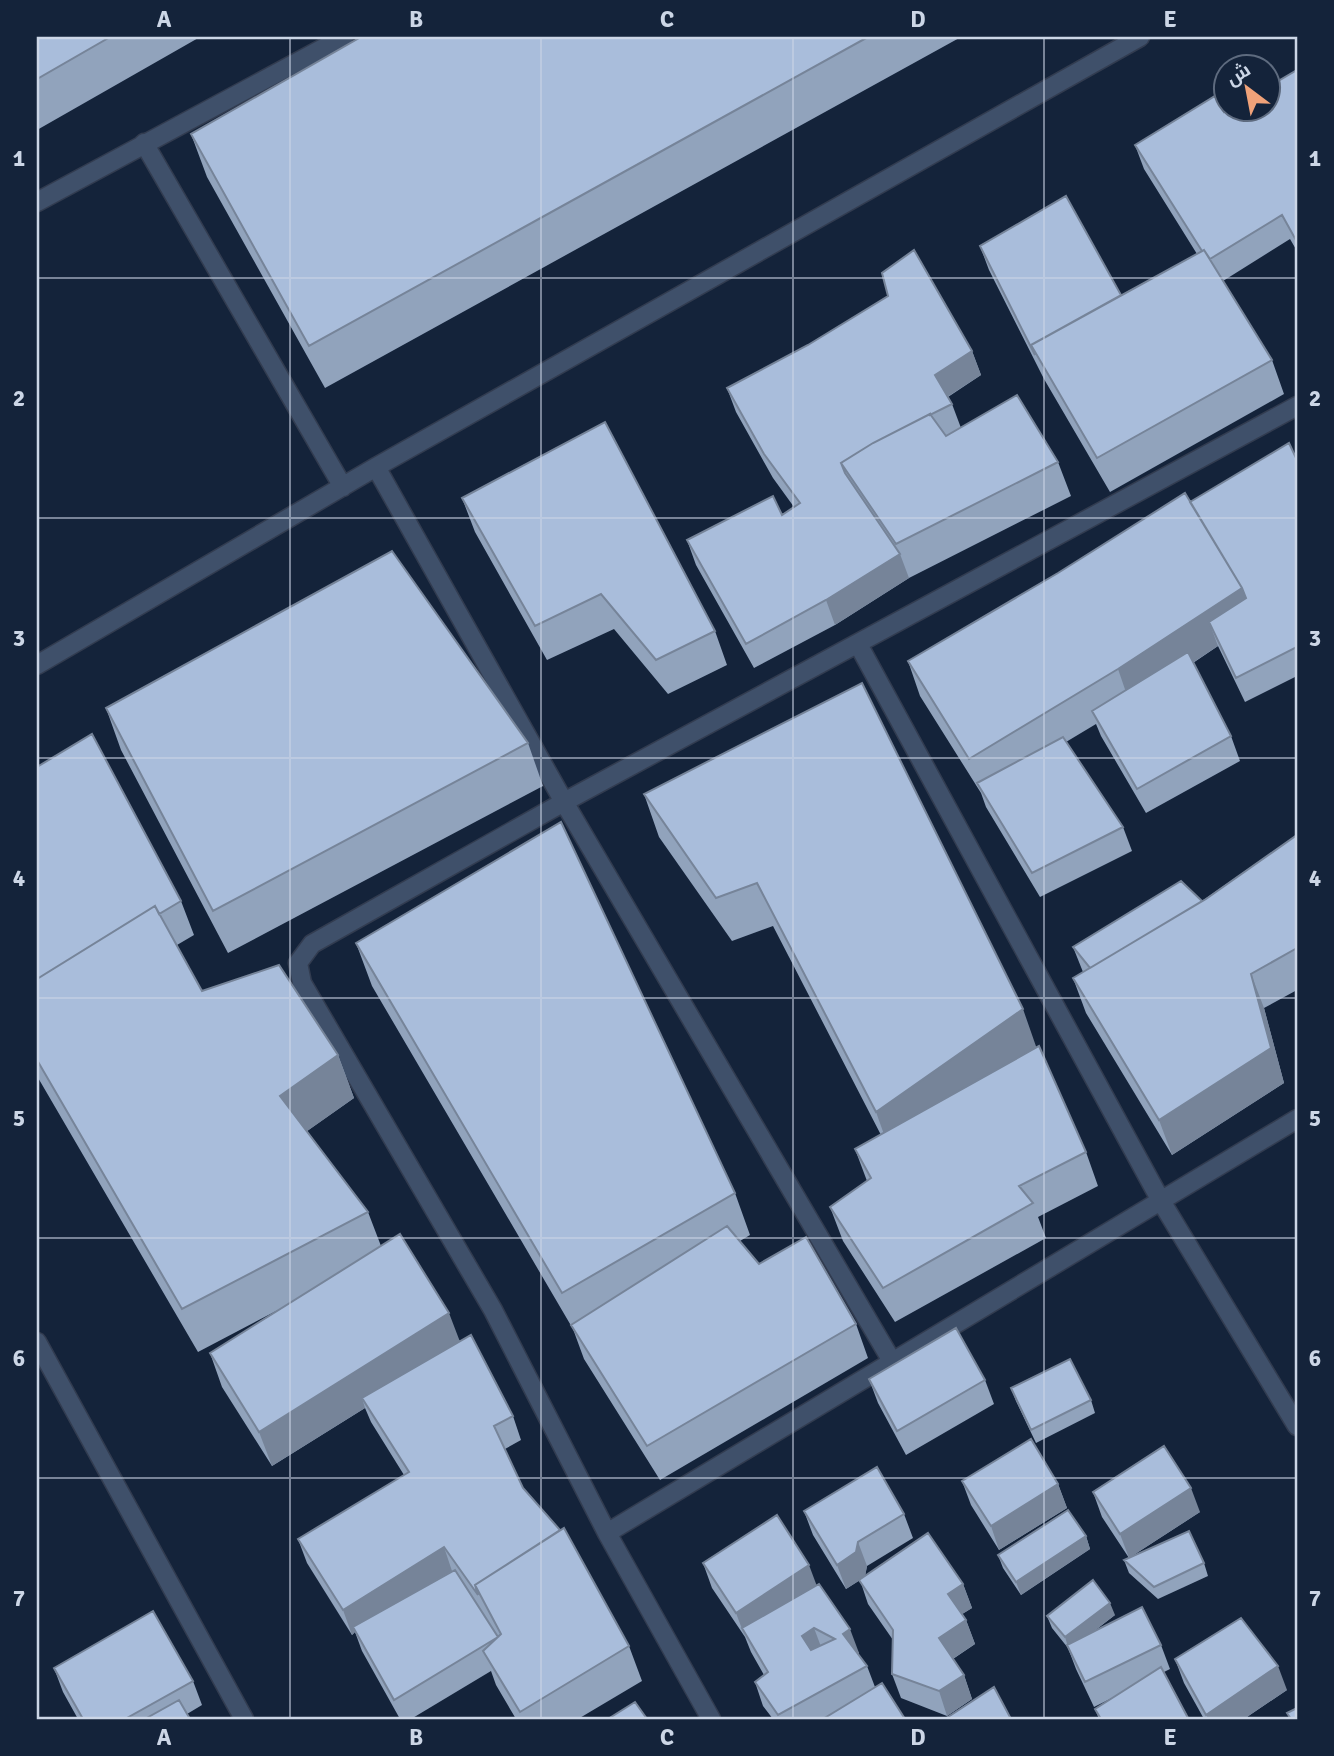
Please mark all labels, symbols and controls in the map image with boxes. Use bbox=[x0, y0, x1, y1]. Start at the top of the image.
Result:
text: A bbox=[157, 5, 172, 34]
text: B bbox=[409, 5, 423, 34]
text: C bbox=[660, 5, 674, 34]
text: D bbox=[910, 5, 926, 34]
text: E bbox=[1163, 5, 1177, 34]
north arrow bbox=[1212, 52, 1282, 122]
text: ش bbox=[1222, 58, 1255, 91]
text: 1 bbox=[13, 144, 25, 173]
text: 1 bbox=[1309, 144, 1321, 173]
text: 2 bbox=[13, 384, 25, 413]
text: 2 bbox=[1309, 384, 1321, 413]
text: 3 bbox=[13, 624, 25, 653]
text: 3 bbox=[1309, 624, 1321, 653]
text: 4 bbox=[13, 864, 25, 893]
text: 4 bbox=[1309, 864, 1321, 893]
text: 5 bbox=[13, 1104, 25, 1133]
text: 5 bbox=[1309, 1104, 1321, 1133]
text: 6 bbox=[13, 1344, 25, 1373]
text: 6 bbox=[1309, 1344, 1321, 1373]
text: 7 bbox=[13, 1584, 25, 1613]
text: 7 bbox=[1309, 1584, 1321, 1613]
text: A bbox=[157, 1723, 172, 1752]
text: B bbox=[409, 1723, 423, 1752]
text: C bbox=[660, 1723, 674, 1752]
text: D bbox=[910, 1723, 926, 1752]
text: E bbox=[1163, 1723, 1177, 1752]

